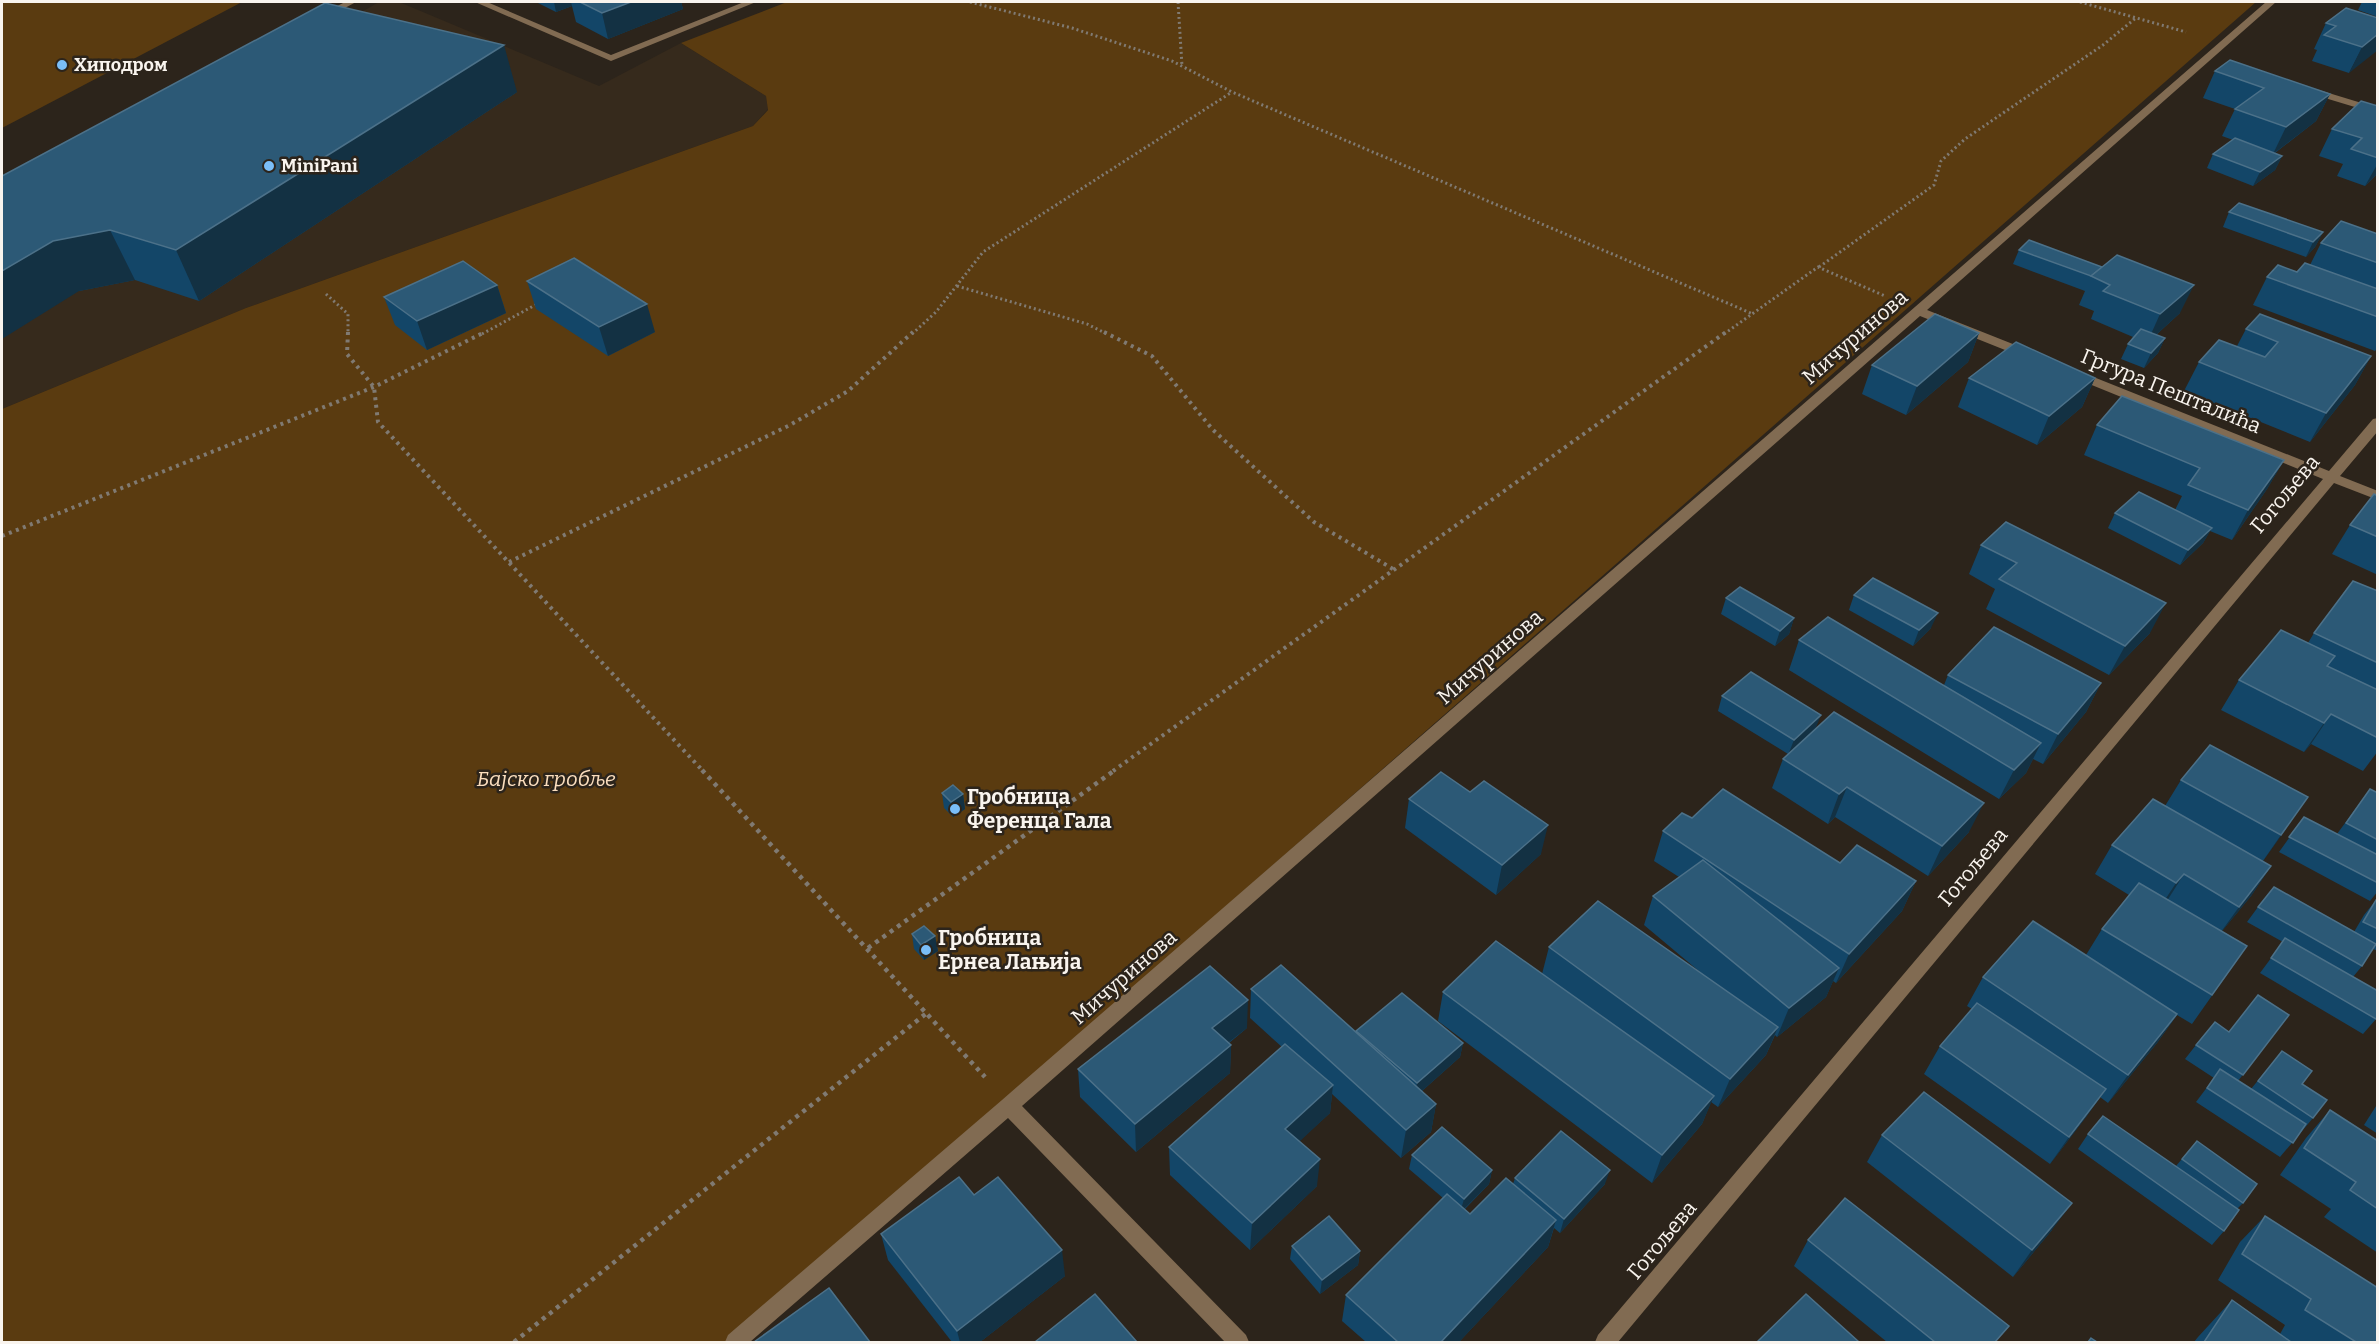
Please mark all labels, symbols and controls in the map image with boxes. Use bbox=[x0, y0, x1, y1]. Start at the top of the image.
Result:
place label: Хиподром bbox=[74, 54, 167, 76]
marker: Хиподром bbox=[55, 58, 69, 72]
place label: MiniPani bbox=[281, 155, 358, 177]
marker: MiniPani bbox=[262, 159, 276, 173]
street label: Мичуринова bbox=[1797, 284, 1914, 390]
street label: Гргура Пешталића bbox=[2077, 343, 2265, 439]
street label: Гогољева bbox=[2245, 449, 2326, 539]
street label: Мичуринова bbox=[1432, 604, 1549, 710]
park label: Бајско гробље bbox=[476, 766, 616, 792]
place label: Гробница Ференца Гала bbox=[967, 784, 1112, 834]
marker: Гробница Ференца Гала bbox=[948, 802, 962, 816]
street label: Гогољева bbox=[1933, 822, 2014, 912]
street label: Мичуринова bbox=[1066, 924, 1183, 1030]
place label: Гробница Ернеа Лањија bbox=[938, 925, 1082, 975]
marker: Гробница Ернеа Лањија bbox=[919, 943, 933, 957]
street label: Гогољева bbox=[1622, 1195, 1703, 1285]

